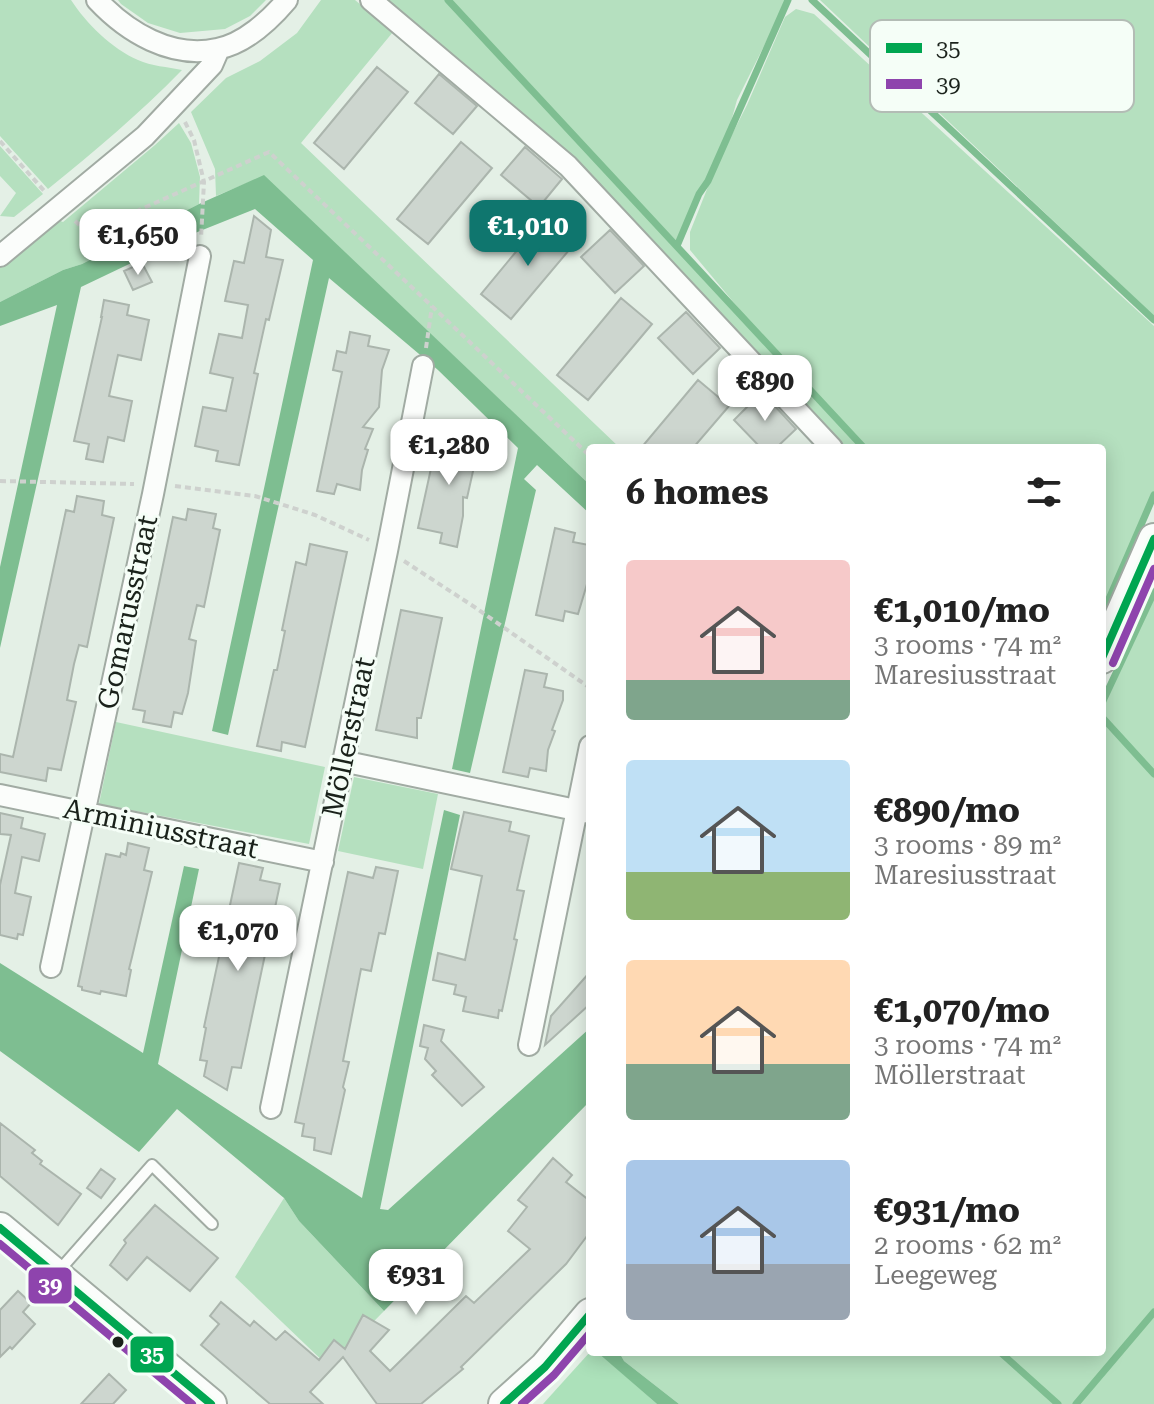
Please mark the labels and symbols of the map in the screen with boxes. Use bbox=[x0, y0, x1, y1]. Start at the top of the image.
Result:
legend bbox=[870, 20, 1134, 112]
text: 35 bbox=[936, 36, 961, 61]
text: 39 bbox=[936, 72, 961, 97]
pin: €1,010 bbox=[463, 200, 593, 268]
pin: €1,650 bbox=[73, 209, 203, 277]
pin: €890 bbox=[718, 355, 812, 423]
pin: €1,280 bbox=[384, 419, 514, 487]
street label: Gomarusstraat bbox=[91, 512, 164, 712]
street label: Möllerstraat bbox=[315, 654, 382, 820]
street label: Arminiusstraat bbox=[60, 792, 261, 865]
pin: €1,070 bbox=[173, 905, 303, 973]
pin: €931 bbox=[369, 1249, 463, 1317]
line badge: 39 bbox=[27, 1266, 73, 1305]
text: 39 bbox=[38, 1273, 62, 1298]
unlabelled marker bbox=[110, 1334, 126, 1350]
line badge: 35 bbox=[129, 1335, 175, 1374]
text: 35 bbox=[140, 1342, 164, 1367]

